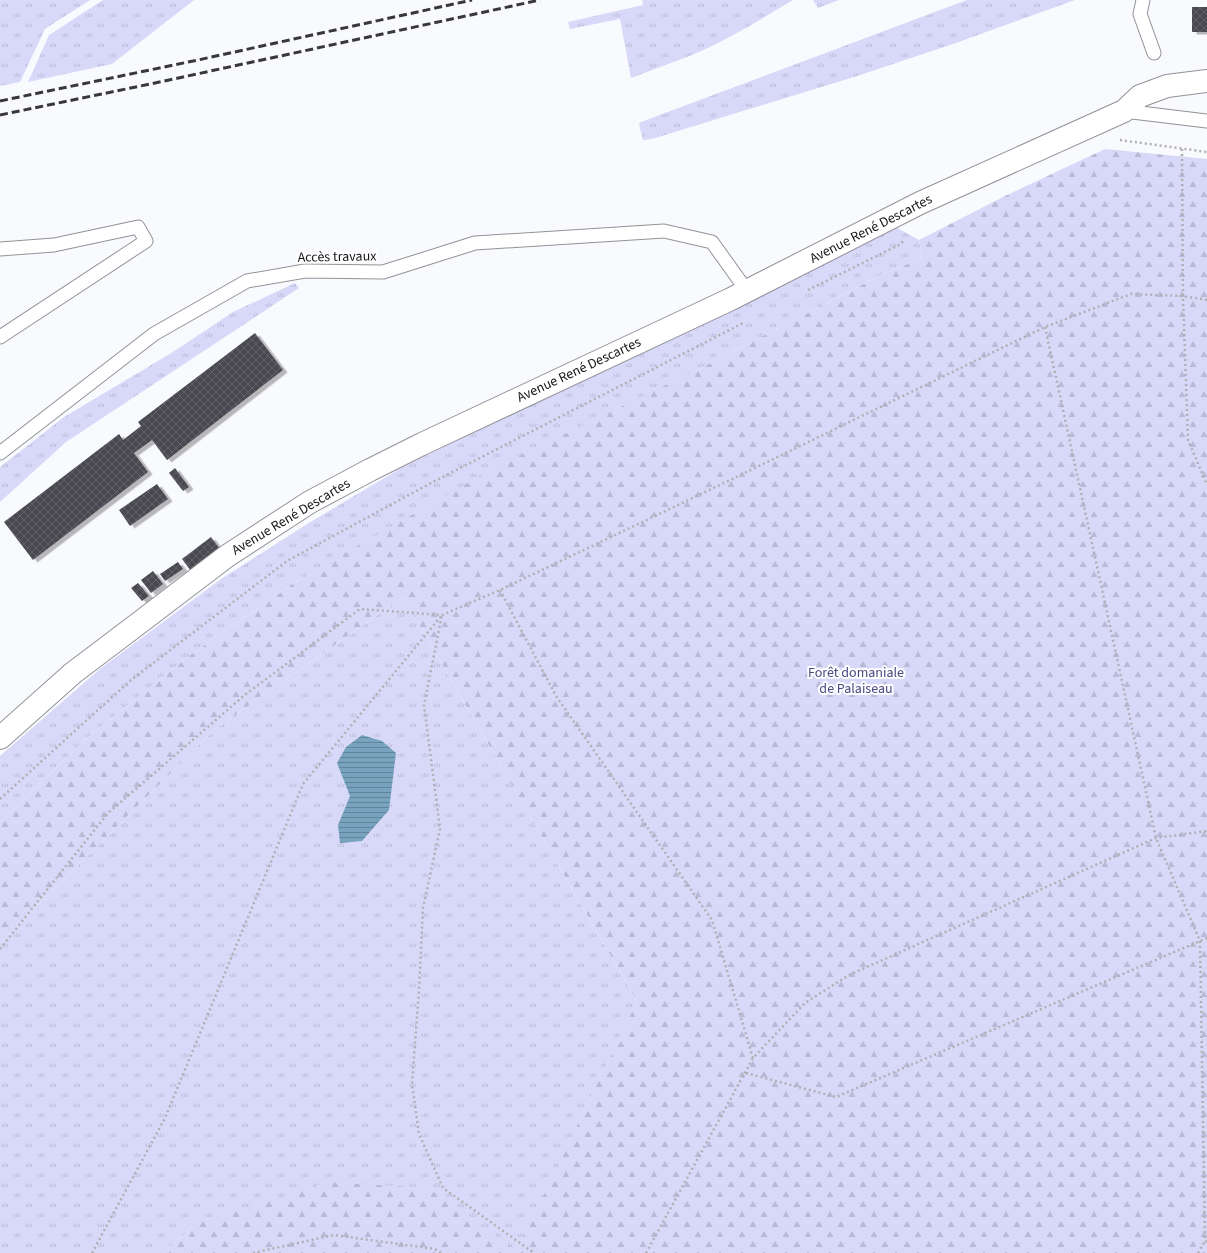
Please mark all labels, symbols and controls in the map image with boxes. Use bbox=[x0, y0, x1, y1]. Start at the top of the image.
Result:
street label: Avenue René Descartes bbox=[806, 189, 936, 269]
street label: Accès travaux bbox=[297, 246, 377, 268]
street label: Avenue René Descartes bbox=[514, 332, 645, 408]
street label: Avenue René Descartes bbox=[228, 474, 354, 560]
park label: Forêt domaniale de Palaiseau bbox=[808, 663, 904, 699]

